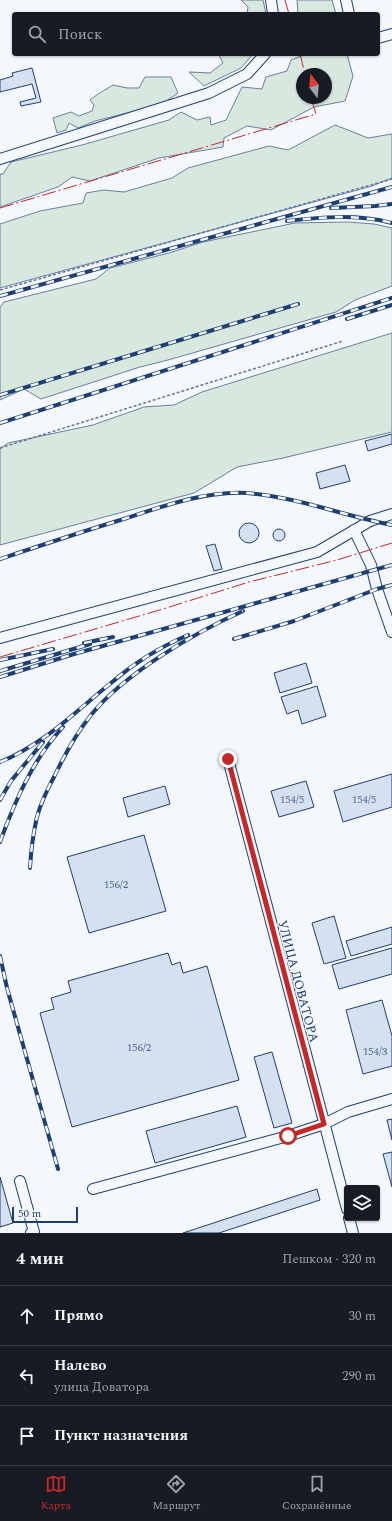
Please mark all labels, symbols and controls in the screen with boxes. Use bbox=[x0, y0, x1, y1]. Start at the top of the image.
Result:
search box bbox=[12, 12, 380, 56]
icon: search bbox=[26, 23, 48, 45]
text: Поиск bbox=[58, 23, 102, 46]
north arrow bbox=[296, 68, 332, 104]
route end bbox=[219, 750, 237, 768]
house number: 154/5 bbox=[280, 791, 304, 808]
house number: 154/5 bbox=[352, 791, 376, 808]
house number: 156/2 bbox=[104, 876, 129, 893]
street label: УЛИЦА ДОВАТОРА bbox=[272, 918, 324, 1045]
house number: 156/2 bbox=[127, 1039, 152, 1056]
house number: 154/3 bbox=[363, 1043, 388, 1060]
route start bbox=[279, 1127, 297, 1145]
map controls bbox=[344, 1185, 380, 1221]
button: layers bbox=[344, 1185, 380, 1221]
scale bar bbox=[12, 1205, 78, 1224]
text: 50 m bbox=[18, 1205, 41, 1222]
text: 4 мин bbox=[16, 1246, 64, 1272]
text: Пешком · 320 m bbox=[282, 1249, 376, 1269]
text: Прямо bbox=[54, 1304, 103, 1327]
icon: ahead bbox=[16, 1305, 38, 1327]
text: 30 m bbox=[349, 1306, 376, 1326]
text: Налево bbox=[54, 1354, 107, 1377]
icon: left bbox=[16, 1365, 38, 1387]
text: 290 m bbox=[342, 1366, 376, 1386]
text: улица Доватора bbox=[54, 1377, 149, 1397]
text: Пункт назначения bbox=[54, 1424, 188, 1447]
icon: arrive bbox=[16, 1425, 38, 1447]
tab: Карта bbox=[41, 1473, 71, 1514]
tab: Маршрут bbox=[152, 1473, 200, 1514]
tab: Сохранённые bbox=[282, 1473, 351, 1514]

